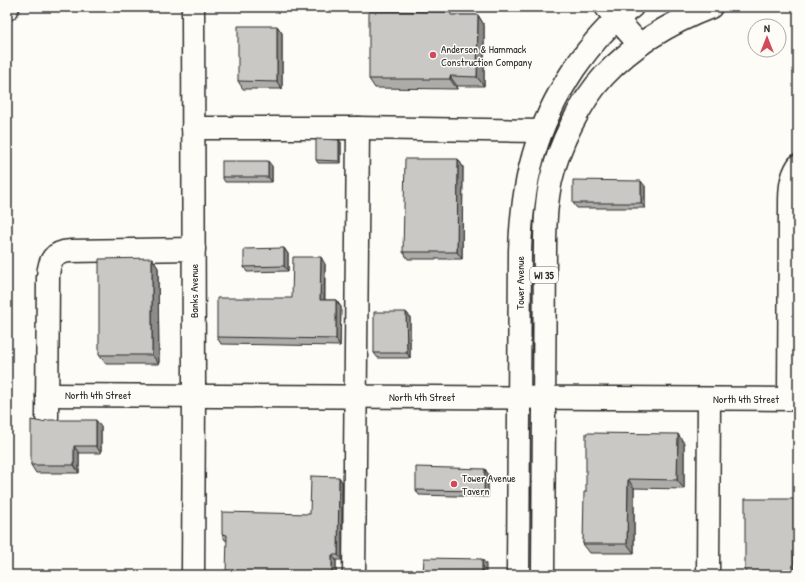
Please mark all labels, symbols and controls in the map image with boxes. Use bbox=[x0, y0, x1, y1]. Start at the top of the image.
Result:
north arrow bbox=[747, 18, 787, 58]
text: N bbox=[764, 21, 770, 35]
place label: Anderson & Hammack Construction Company bbox=[441, 42, 532, 69]
marker: Anderson & Hammack Construction Company bbox=[428, 50, 438, 60]
street label: Tower Avenue bbox=[513, 256, 527, 310]
street label: Banks Avenue bbox=[187, 263, 201, 318]
road number: WI 35 bbox=[530, 267, 558, 283]
street label: North 4th Street bbox=[65, 388, 131, 402]
street label: North 4th Street bbox=[389, 390, 455, 404]
street label: North 4th Street bbox=[713, 392, 779, 406]
place label: Tower Avenue Tavern bbox=[462, 471, 516, 498]
marker: Tower Avenue Tavern bbox=[449, 479, 459, 489]

